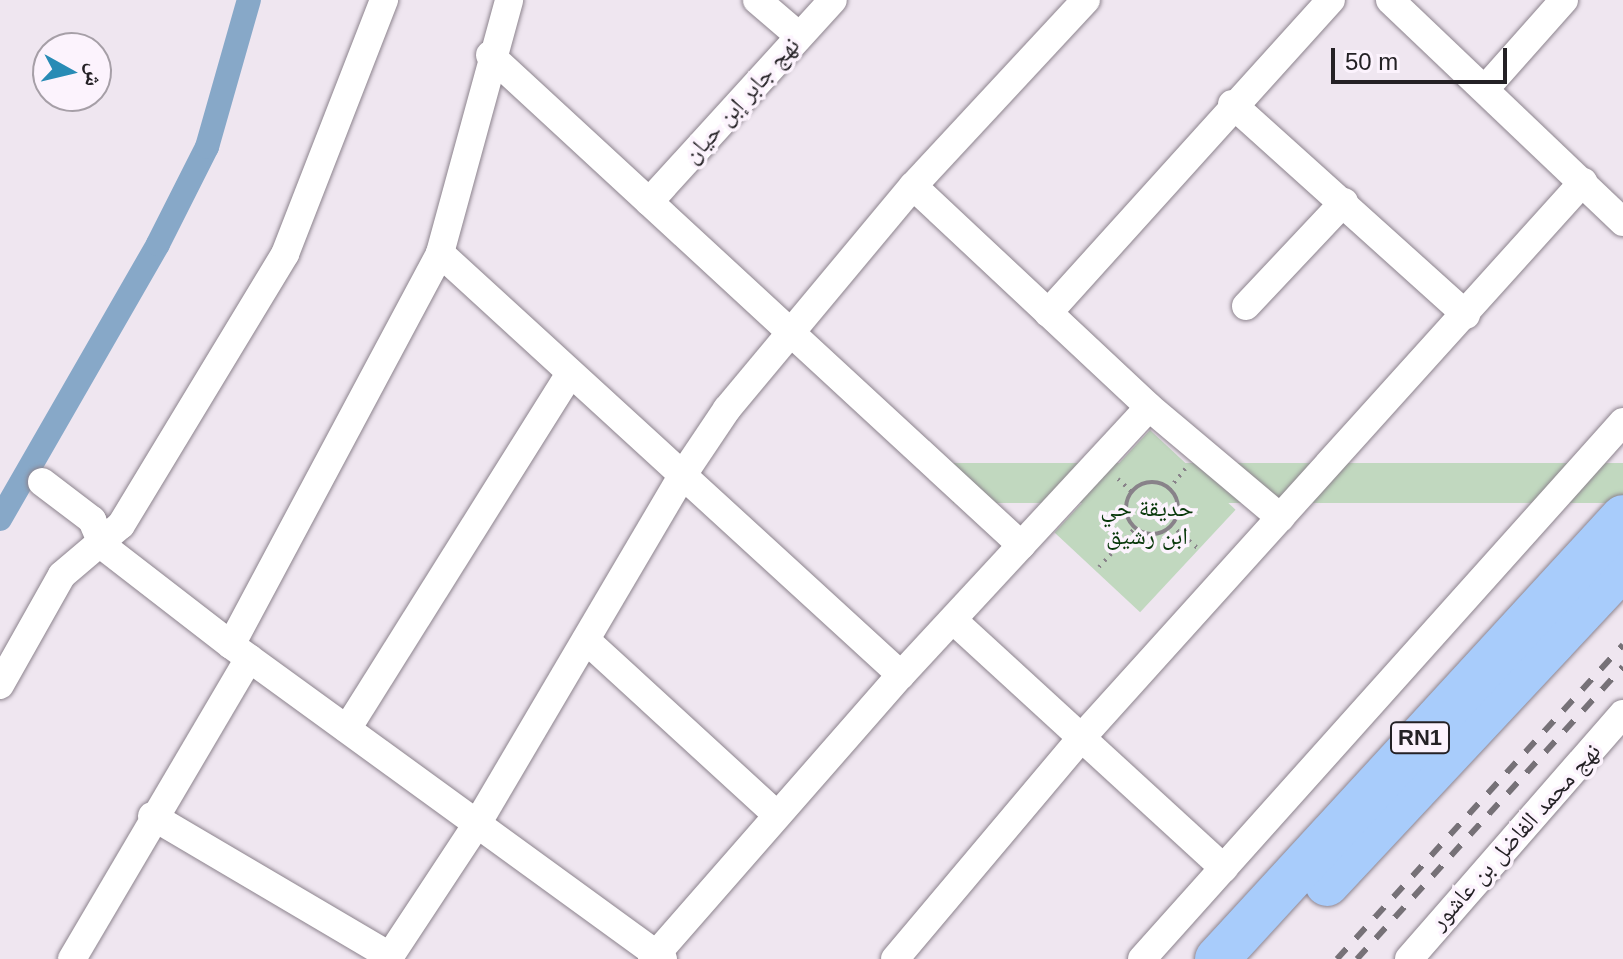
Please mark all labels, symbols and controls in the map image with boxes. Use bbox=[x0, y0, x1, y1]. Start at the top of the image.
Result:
street label: نهج جابر إبن حيان bbox=[677, 31, 805, 169]
north arrow bbox=[32, 32, 112, 112]
scale bar bbox=[1335, 32, 1511, 82]
text: 50 m bbox=[1345, 48, 1398, 75]
text: ش bbox=[80, 62, 108, 88]
park label: حديقة حي ابن رشيق bbox=[1100, 494, 1194, 550]
road number: RN1 bbox=[1388, 720, 1452, 756]
street label: نهج محمد الفاضل بن عاشور bbox=[1424, 737, 1606, 935]

